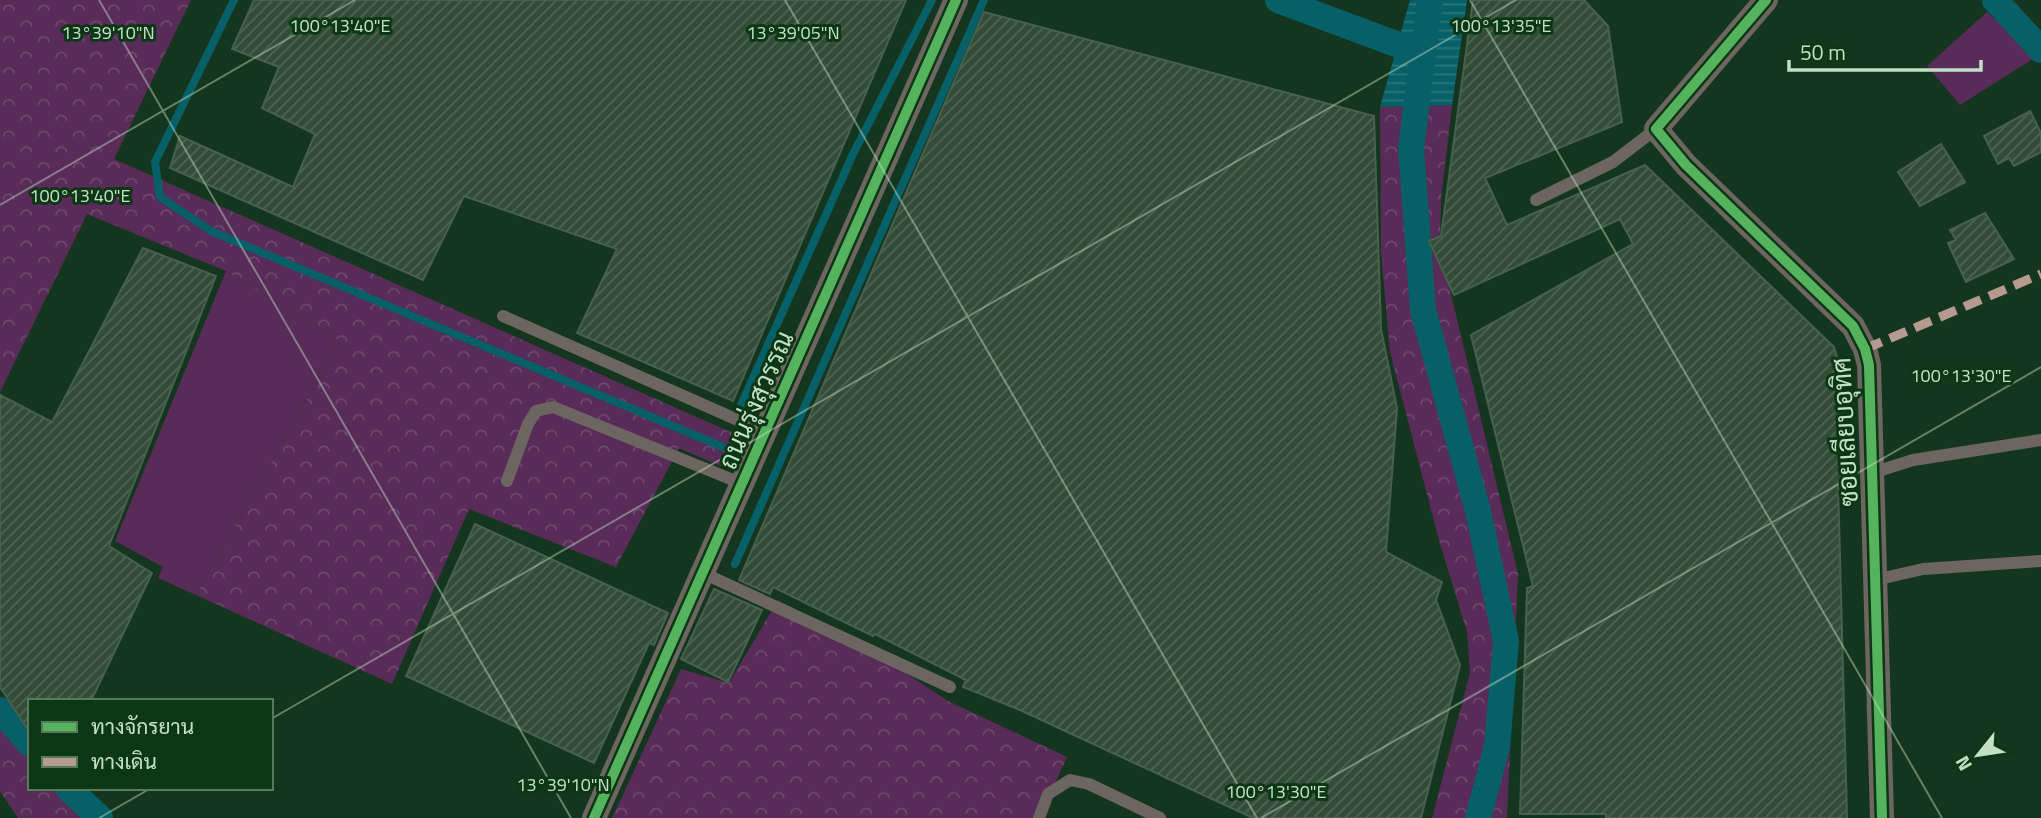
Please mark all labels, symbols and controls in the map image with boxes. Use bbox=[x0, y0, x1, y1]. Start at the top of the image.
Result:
text: 100°13'40"E bbox=[289, 12, 391, 39]
text: 100°13'35"E bbox=[1450, 12, 1552, 39]
text: 13°39'10"N bbox=[61, 19, 155, 46]
text: 13°39'05"N bbox=[746, 19, 840, 46]
scale bar bbox=[1789, 28, 1982, 72]
text: 50 m bbox=[1800, 36, 1846, 68]
text: 100°13'40"E bbox=[29, 182, 131, 209]
street label: ถนนรุ่งสุวรรณ bbox=[708, 324, 803, 475]
street label: ซอยเลียบอุทิศ bbox=[1821, 357, 1868, 507]
text: 100°13'30"E bbox=[1910, 362, 2012, 389]
legend bbox=[28, 699, 273, 790]
text: ทางจักรยาน bbox=[91, 710, 194, 742]
north arrow bbox=[1943, 720, 2013, 790]
text: ทางเดิน bbox=[91, 745, 157, 777]
text: N bbox=[1947, 751, 1979, 777]
text: 13°39'10"N bbox=[516, 771, 610, 798]
text: 100°13'30"E bbox=[1225, 778, 1327, 805]

